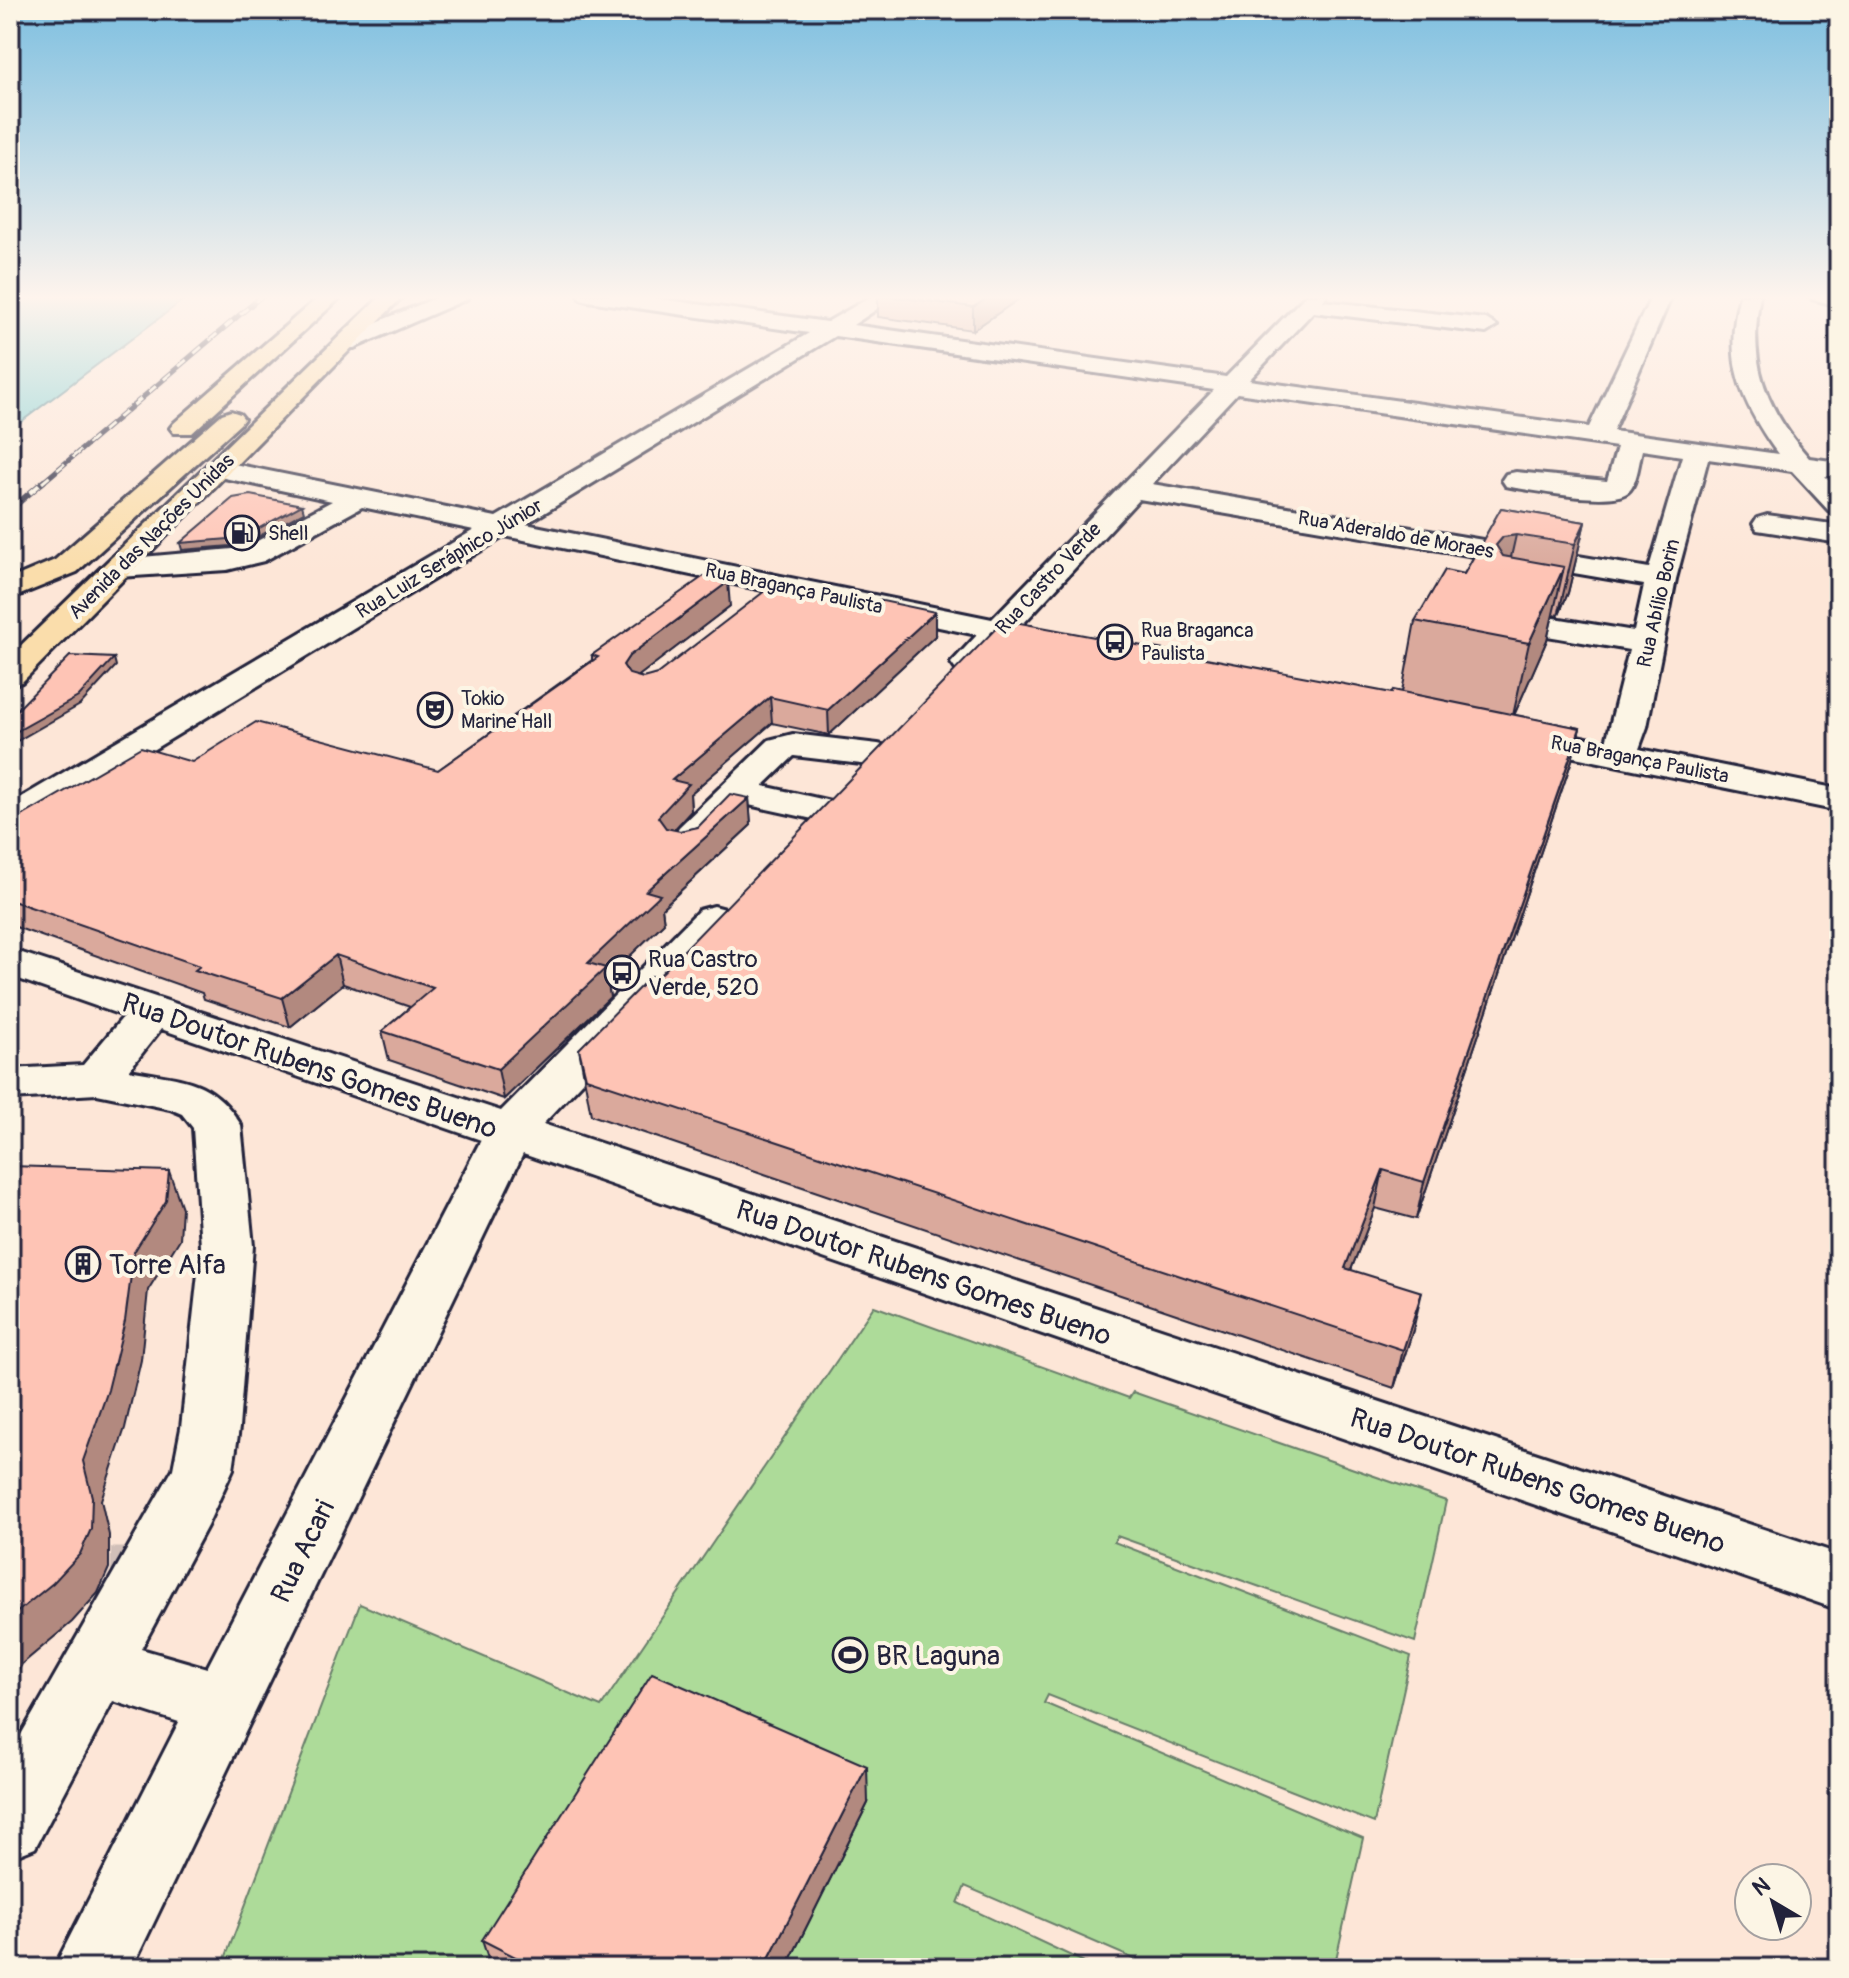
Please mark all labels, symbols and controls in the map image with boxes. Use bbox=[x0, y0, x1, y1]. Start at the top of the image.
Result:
street label: Avenida das Nações Unidas bbox=[63, 448, 240, 625]
street label: Rua Luiz Seráphico Júnior bbox=[351, 493, 547, 624]
street label: Rua Aderaldo de Moraes bbox=[1296, 505, 1496, 564]
fuel station icon: Shell bbox=[223, 514, 261, 552]
street label: Rua Castro Verde bbox=[990, 517, 1107, 640]
place label: Shell bbox=[268, 521, 308, 546]
street label: Rua Abílio Borin bbox=[1632, 536, 1685, 670]
street label: Rua Bragança Paulista bbox=[703, 557, 885, 620]
place label: Rua Braganca Paulista bbox=[1141, 618, 1254, 666]
bus stop icon: Rua Braganca Paulista bbox=[1096, 623, 1134, 661]
place label: Tokio Marine Hall bbox=[461, 686, 552, 734]
theatre icon: Tokio Marine Hall bbox=[416, 691, 454, 729]
street label: Rua Bragança Paulista bbox=[1549, 730, 1731, 789]
place label: Rua Castro Verde, 520 bbox=[648, 945, 759, 1002]
bus stop icon: Rua Castro Verde, 520 bbox=[603, 954, 641, 992]
street label: Rua Doutor Rubens Gomes Bueno bbox=[117, 986, 502, 1147]
street label: Rua Doutor Rubens Gomes Bueno bbox=[731, 1193, 1116, 1354]
building icon: Torre Alfa bbox=[64, 1245, 102, 1283]
place label: Torre Alfa bbox=[109, 1248, 226, 1283]
street label: Rua Doutor Rubens Gomes Bueno bbox=[1345, 1401, 1730, 1562]
street label: Rua Acari bbox=[264, 1495, 343, 1609]
sports icon: BR Laguna bbox=[831, 1636, 869, 1674]
place label: BR Laguna bbox=[876, 1639, 1000, 1674]
north arrow bbox=[1733, 1862, 1813, 1942]
text: N bbox=[1747, 1871, 1776, 1903]

